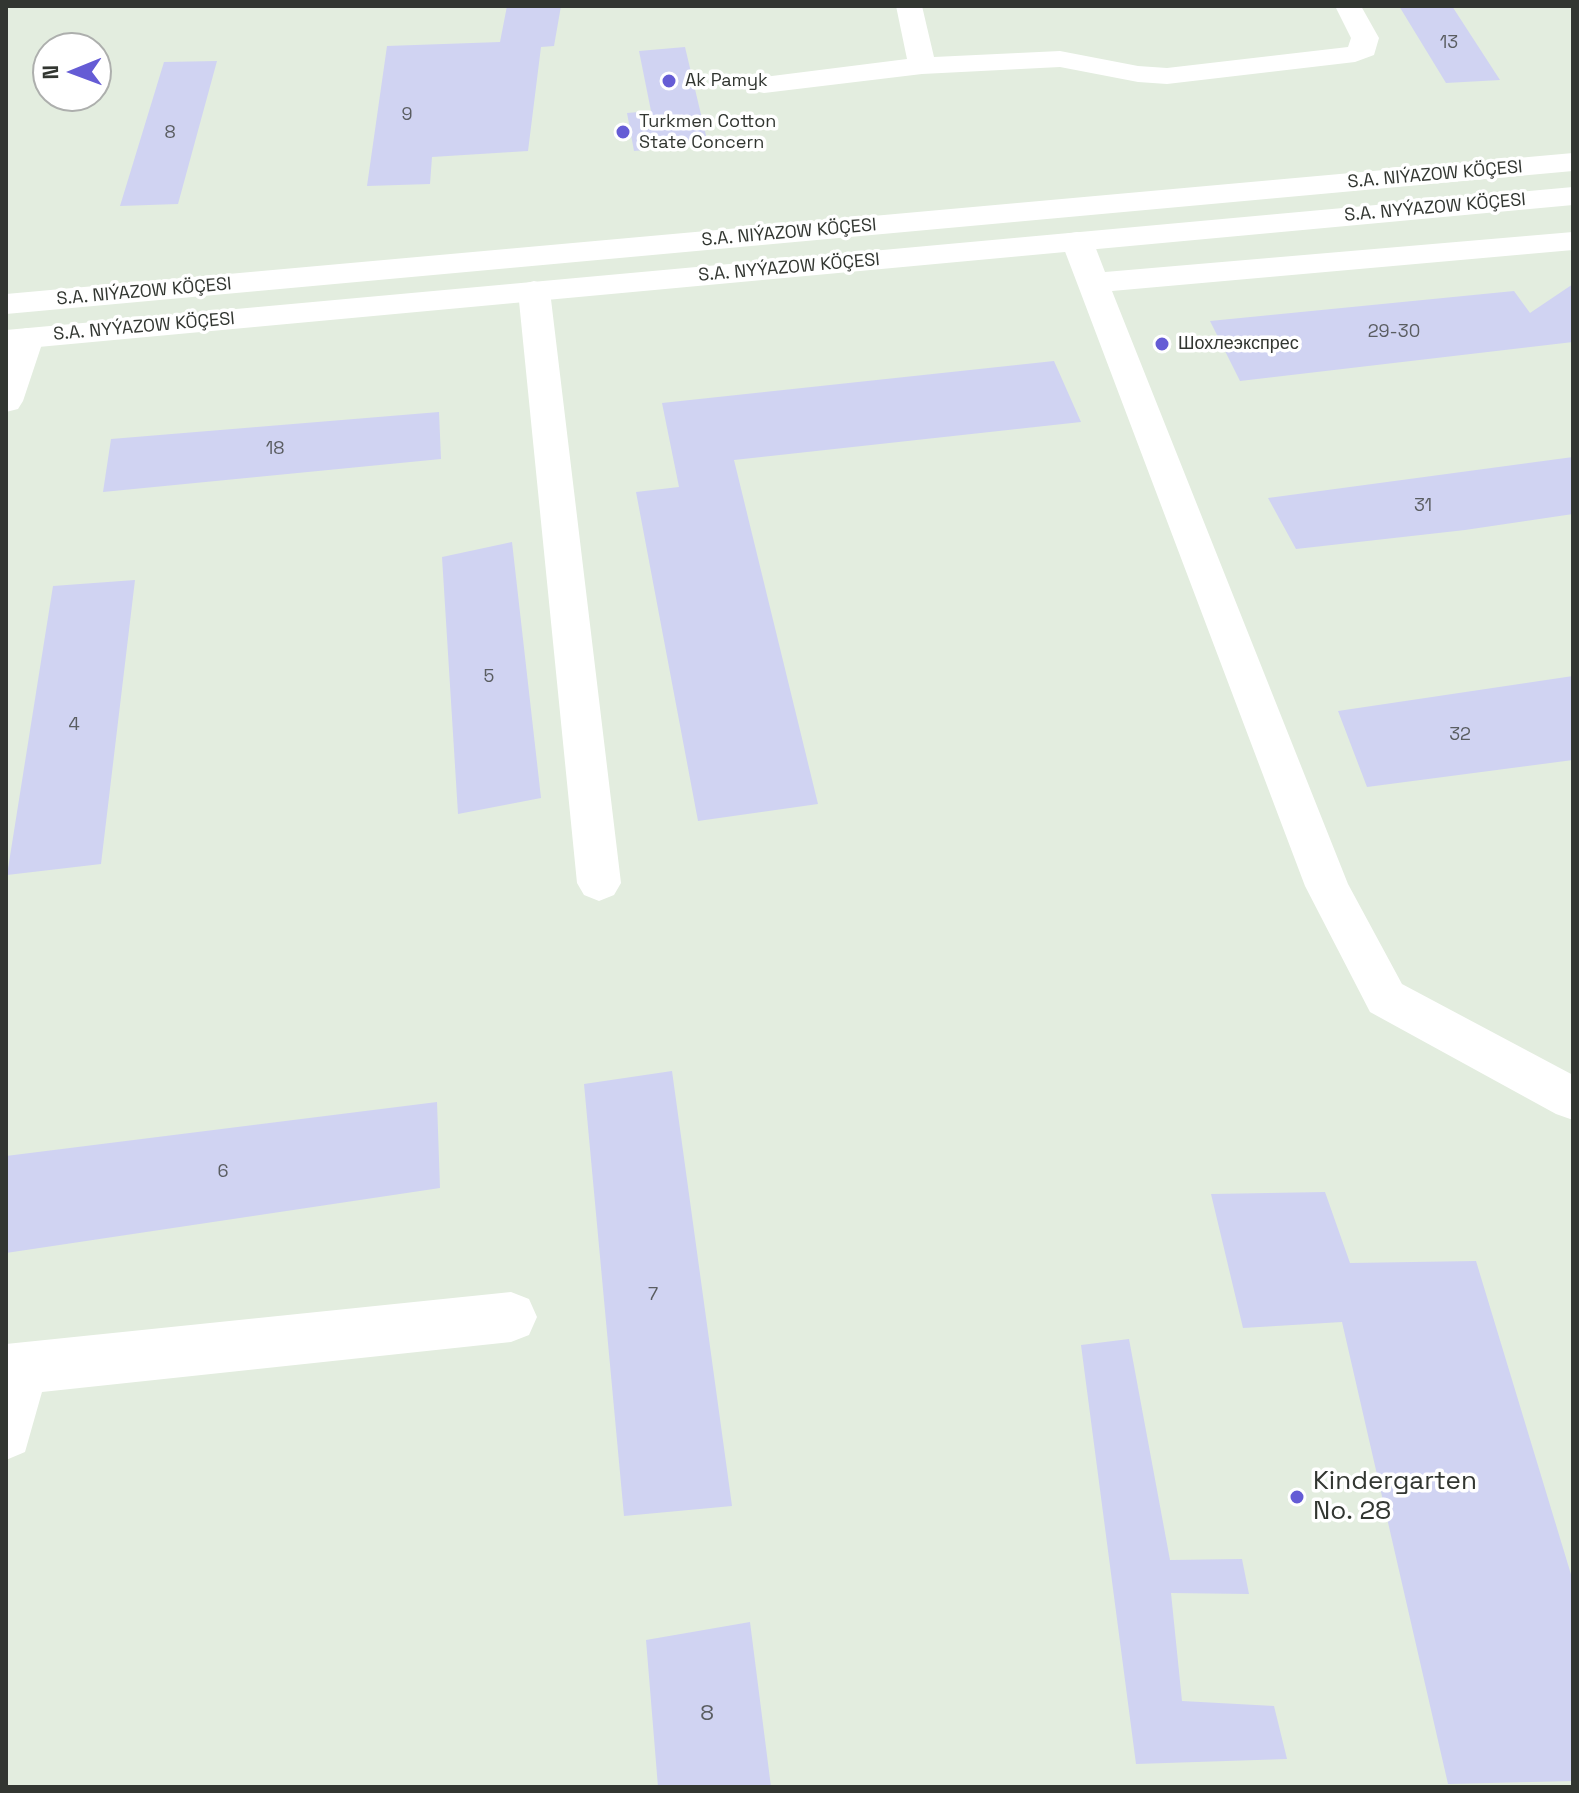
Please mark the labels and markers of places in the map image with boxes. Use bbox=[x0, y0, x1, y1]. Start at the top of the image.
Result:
place label: Ak Pamyk bbox=[685, 70, 768, 92]
marker: Ak Pamyk bbox=[660, 72, 678, 90]
place label: Turkmen Cotton State Concern bbox=[639, 111, 776, 154]
marker: Turkmen Cotton State Concern bbox=[614, 123, 632, 141]
place label: Шохлеэкспрес bbox=[1178, 333, 1299, 355]
marker: Шохлеэкспрес bbox=[1153, 335, 1171, 353]
place label: Kindergarten No. 28 bbox=[1313, 1466, 1477, 1528]
marker: Kindergarten No. 28 bbox=[1288, 1488, 1306, 1506]

